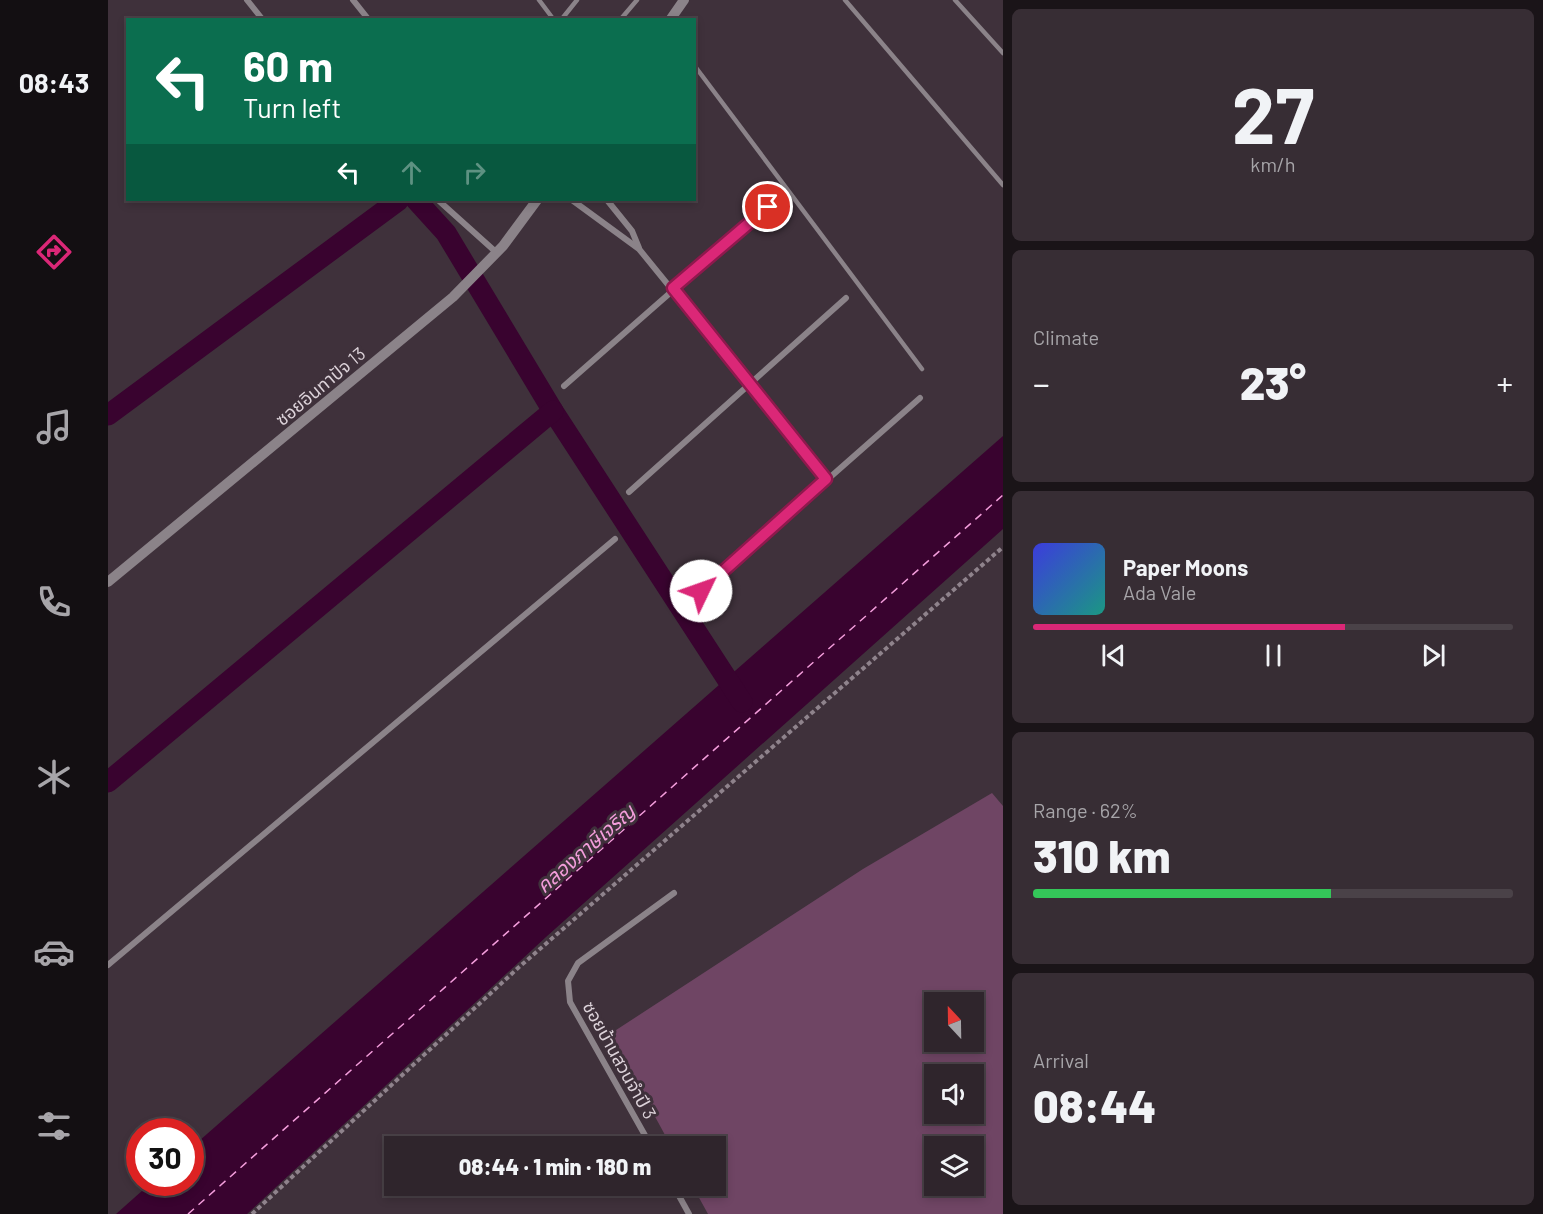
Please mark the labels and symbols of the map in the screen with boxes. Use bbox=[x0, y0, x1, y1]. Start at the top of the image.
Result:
pin bbox=[742, 181, 793, 232]
street label: ซอยอินทาปัจ 13 bbox=[271, 342, 369, 430]
position arrow bbox=[669, 559, 733, 623]
water label: คลองภาษีเจริญ bbox=[531, 797, 641, 897]
north arrow bbox=[924, 992, 984, 1052]
street label: ซอยบ้านสวนจำปี 3 bbox=[579, 997, 661, 1123]
speed limit sign: 30 bbox=[126, 1118, 204, 1196]

